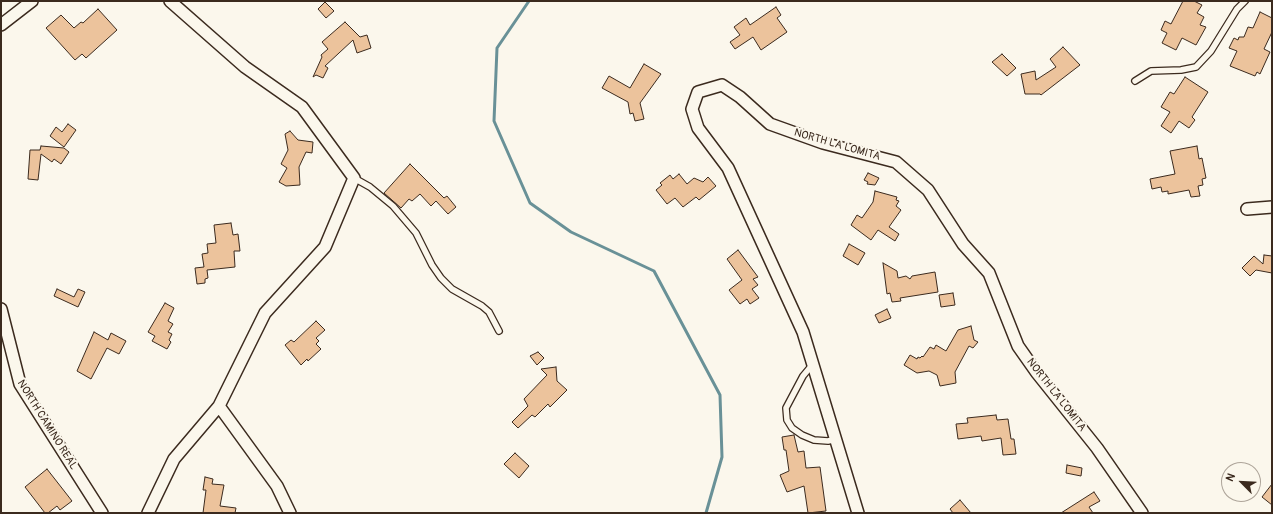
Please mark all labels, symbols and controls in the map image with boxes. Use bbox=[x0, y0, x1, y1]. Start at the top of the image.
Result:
street label: NORTH LA LOMITA bbox=[792, 126, 882, 164]
street label: NORTH LA LOMITA bbox=[1023, 356, 1089, 434]
street label: NORTH CAMINO REAL bbox=[14, 378, 80, 472]
north arrow bbox=[1221, 462, 1261, 502]
text: N bbox=[1223, 471, 1238, 483]

